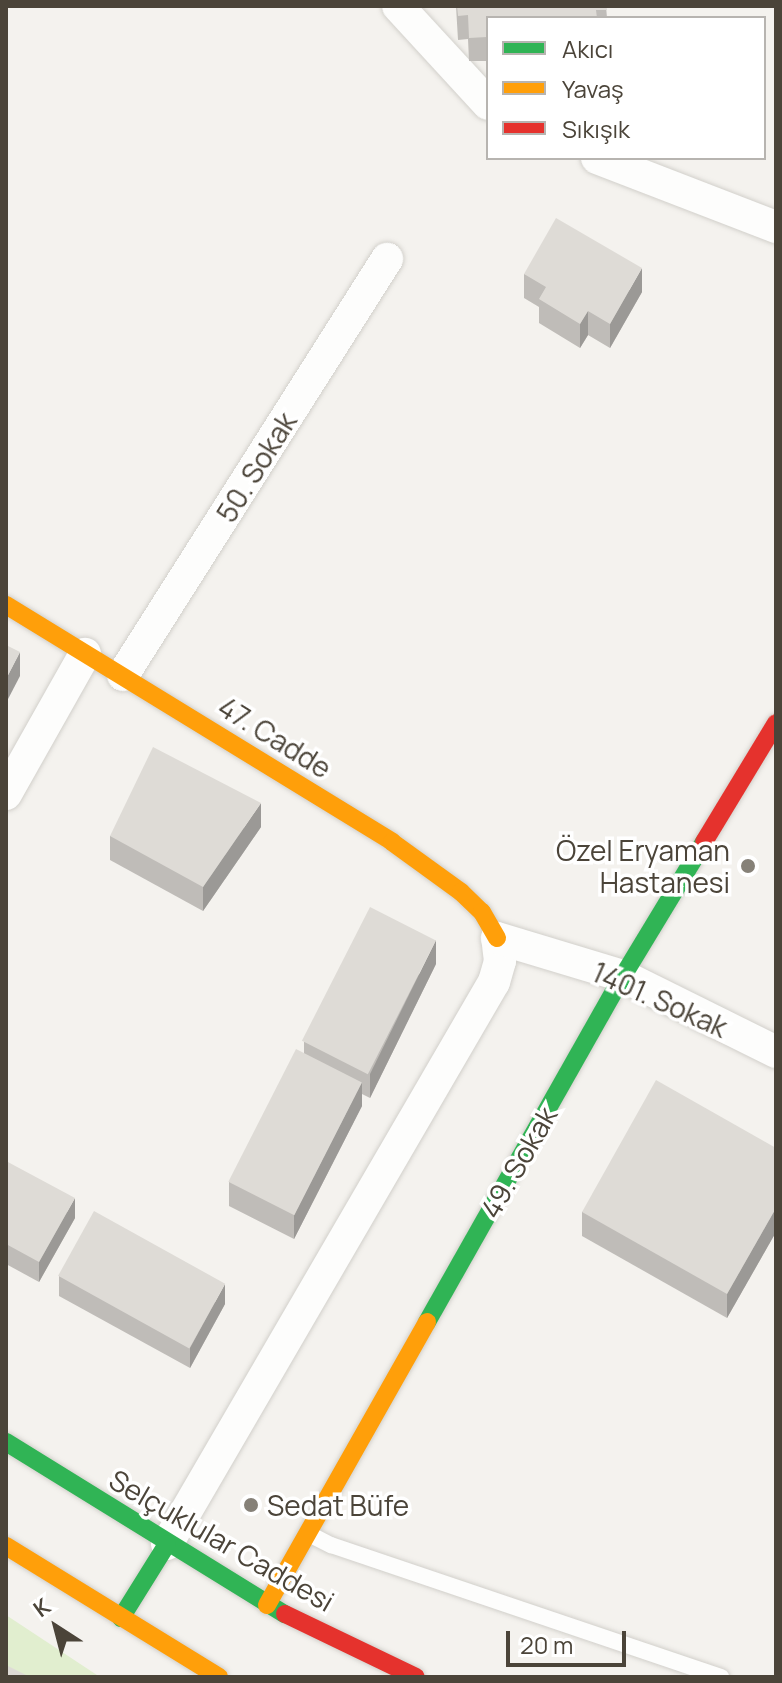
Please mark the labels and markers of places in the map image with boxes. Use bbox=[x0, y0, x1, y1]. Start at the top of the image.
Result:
place label: Özel Eryaman Hastanesi bbox=[556, 833, 730, 899]
marker: Özel Eryaman Hastanesi bbox=[737, 855, 759, 877]
place label: Sedat Büfe bbox=[267, 1488, 409, 1522]
marker: Sedat Büfe bbox=[242, 1496, 260, 1514]

